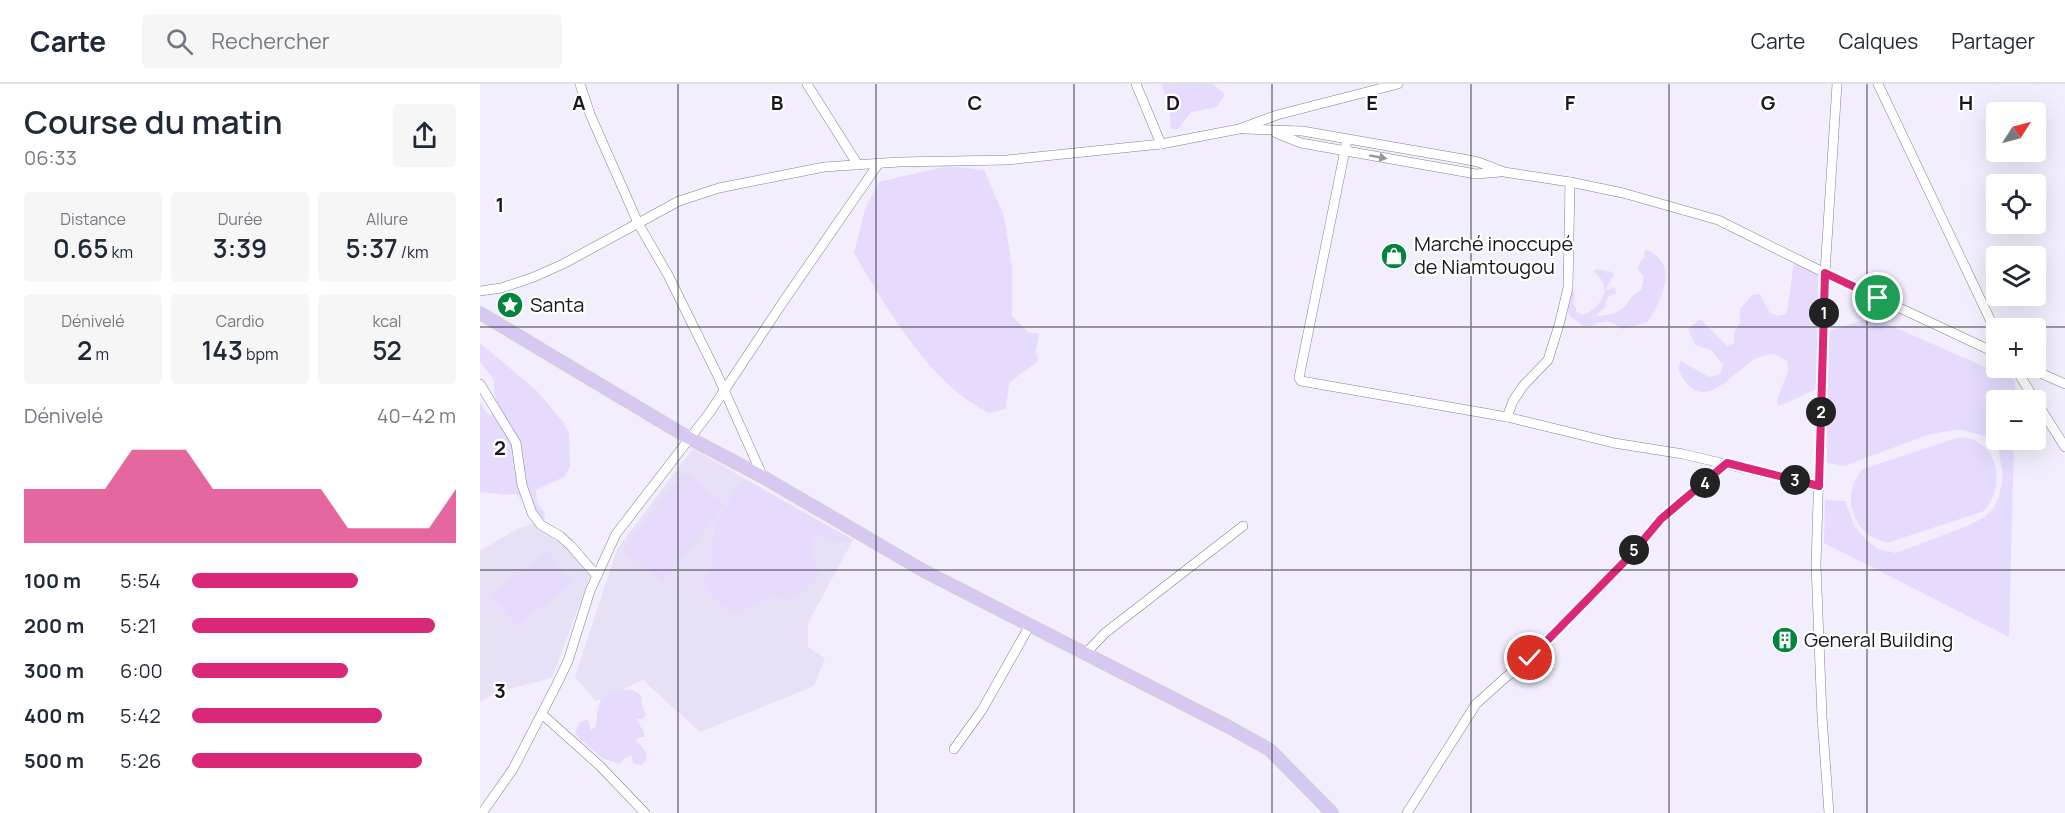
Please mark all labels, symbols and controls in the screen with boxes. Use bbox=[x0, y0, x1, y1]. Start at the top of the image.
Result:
search box bbox=[142, 14, 562, 68]
text: Carte bbox=[30, 22, 106, 60]
icon: search bbox=[163, 25, 196, 58]
text: Rechercher bbox=[211, 26, 330, 56]
text: Carte bbox=[1751, 27, 1805, 55]
text: Calques bbox=[1838, 27, 1918, 55]
text: Partager bbox=[1951, 27, 2035, 55]
text: A bbox=[572, 89, 586, 116]
text: B bbox=[771, 89, 784, 116]
text: C bbox=[968, 89, 982, 116]
text: D bbox=[1166, 89, 1180, 116]
text: E bbox=[1366, 89, 1378, 116]
text: F bbox=[1565, 89, 1576, 116]
text: G bbox=[1761, 89, 1776, 116]
text: H bbox=[1959, 89, 1973, 116]
text: Course du matin bbox=[24, 99, 282, 144]
north arrow bbox=[1986, 102, 2046, 162]
map controls bbox=[1986, 102, 2046, 450]
button: share bbox=[393, 104, 456, 167]
text: 06:33 bbox=[24, 144, 77, 171]
one-way arrow bbox=[1369, 152, 1388, 161]
button: locate bbox=[1986, 174, 2046, 234]
text: 1 bbox=[496, 191, 504, 218]
text: Distance bbox=[60, 208, 126, 230]
text: Durée bbox=[218, 208, 262, 230]
text: Allure bbox=[366, 208, 408, 230]
text: 0.65 bbox=[53, 230, 108, 266]
text: 3:39 bbox=[213, 230, 267, 266]
text: 5:37 bbox=[345, 230, 398, 266]
place label: Marché inoccupé de Niamtougou bbox=[1414, 230, 1573, 280]
text: km bbox=[108, 241, 133, 263]
text: /km bbox=[398, 241, 429, 263]
shop icon: Marché inoccupé de Niamtougou bbox=[1379, 241, 1409, 271]
button: layers bbox=[1986, 246, 2046, 306]
pin bbox=[1852, 272, 1903, 323]
icon: arrive bbox=[1861, 281, 1894, 314]
place icon: Santa bbox=[495, 290, 525, 320]
place label: Santa bbox=[530, 291, 584, 318]
pin: 1 bbox=[1809, 298, 1839, 328]
text: 1 bbox=[1820, 302, 1828, 324]
text: Dénivelé bbox=[61, 310, 125, 332]
text: Cardio bbox=[216, 310, 264, 332]
text: kcal bbox=[372, 310, 402, 332]
button: + bbox=[1986, 318, 2046, 378]
text: 2 bbox=[77, 332, 92, 368]
text: 143 bbox=[201, 332, 243, 368]
text: 52 bbox=[372, 332, 402, 368]
text: m bbox=[92, 343, 109, 365]
text: bpm bbox=[243, 343, 279, 365]
button: − bbox=[1986, 390, 2046, 450]
pin: 2 bbox=[1806, 397, 1836, 427]
text: 2 bbox=[1816, 401, 1826, 423]
text: Dénivelé bbox=[24, 402, 103, 429]
text: 40–42 m bbox=[377, 402, 456, 429]
text: 2 bbox=[494, 434, 506, 461]
pin: 3 bbox=[1780, 465, 1810, 495]
pin: 4 bbox=[1690, 468, 1720, 498]
text: 3 bbox=[1790, 469, 1800, 491]
text: 4 bbox=[1700, 472, 1710, 494]
pin: 5 bbox=[1619, 535, 1649, 565]
text: 5 bbox=[1629, 539, 1639, 561]
text: 100 m bbox=[24, 567, 81, 594]
text: 5:54 bbox=[120, 567, 161, 594]
text: 200 m bbox=[24, 612, 84, 639]
text: 5:21 bbox=[120, 612, 157, 639]
building icon: General Building bbox=[1770, 625, 1800, 655]
place label: General Building bbox=[1804, 626, 1953, 653]
pin bbox=[1504, 632, 1555, 683]
icon: check bbox=[1513, 641, 1546, 674]
text: 300 m bbox=[24, 657, 84, 684]
text: 6:00 bbox=[120, 657, 163, 684]
text: 3 bbox=[494, 677, 506, 704]
text: 400 m bbox=[24, 702, 84, 729]
text: 5:42 bbox=[120, 702, 161, 729]
text: 500 m bbox=[24, 747, 84, 774]
text: 5:26 bbox=[120, 747, 161, 774]

